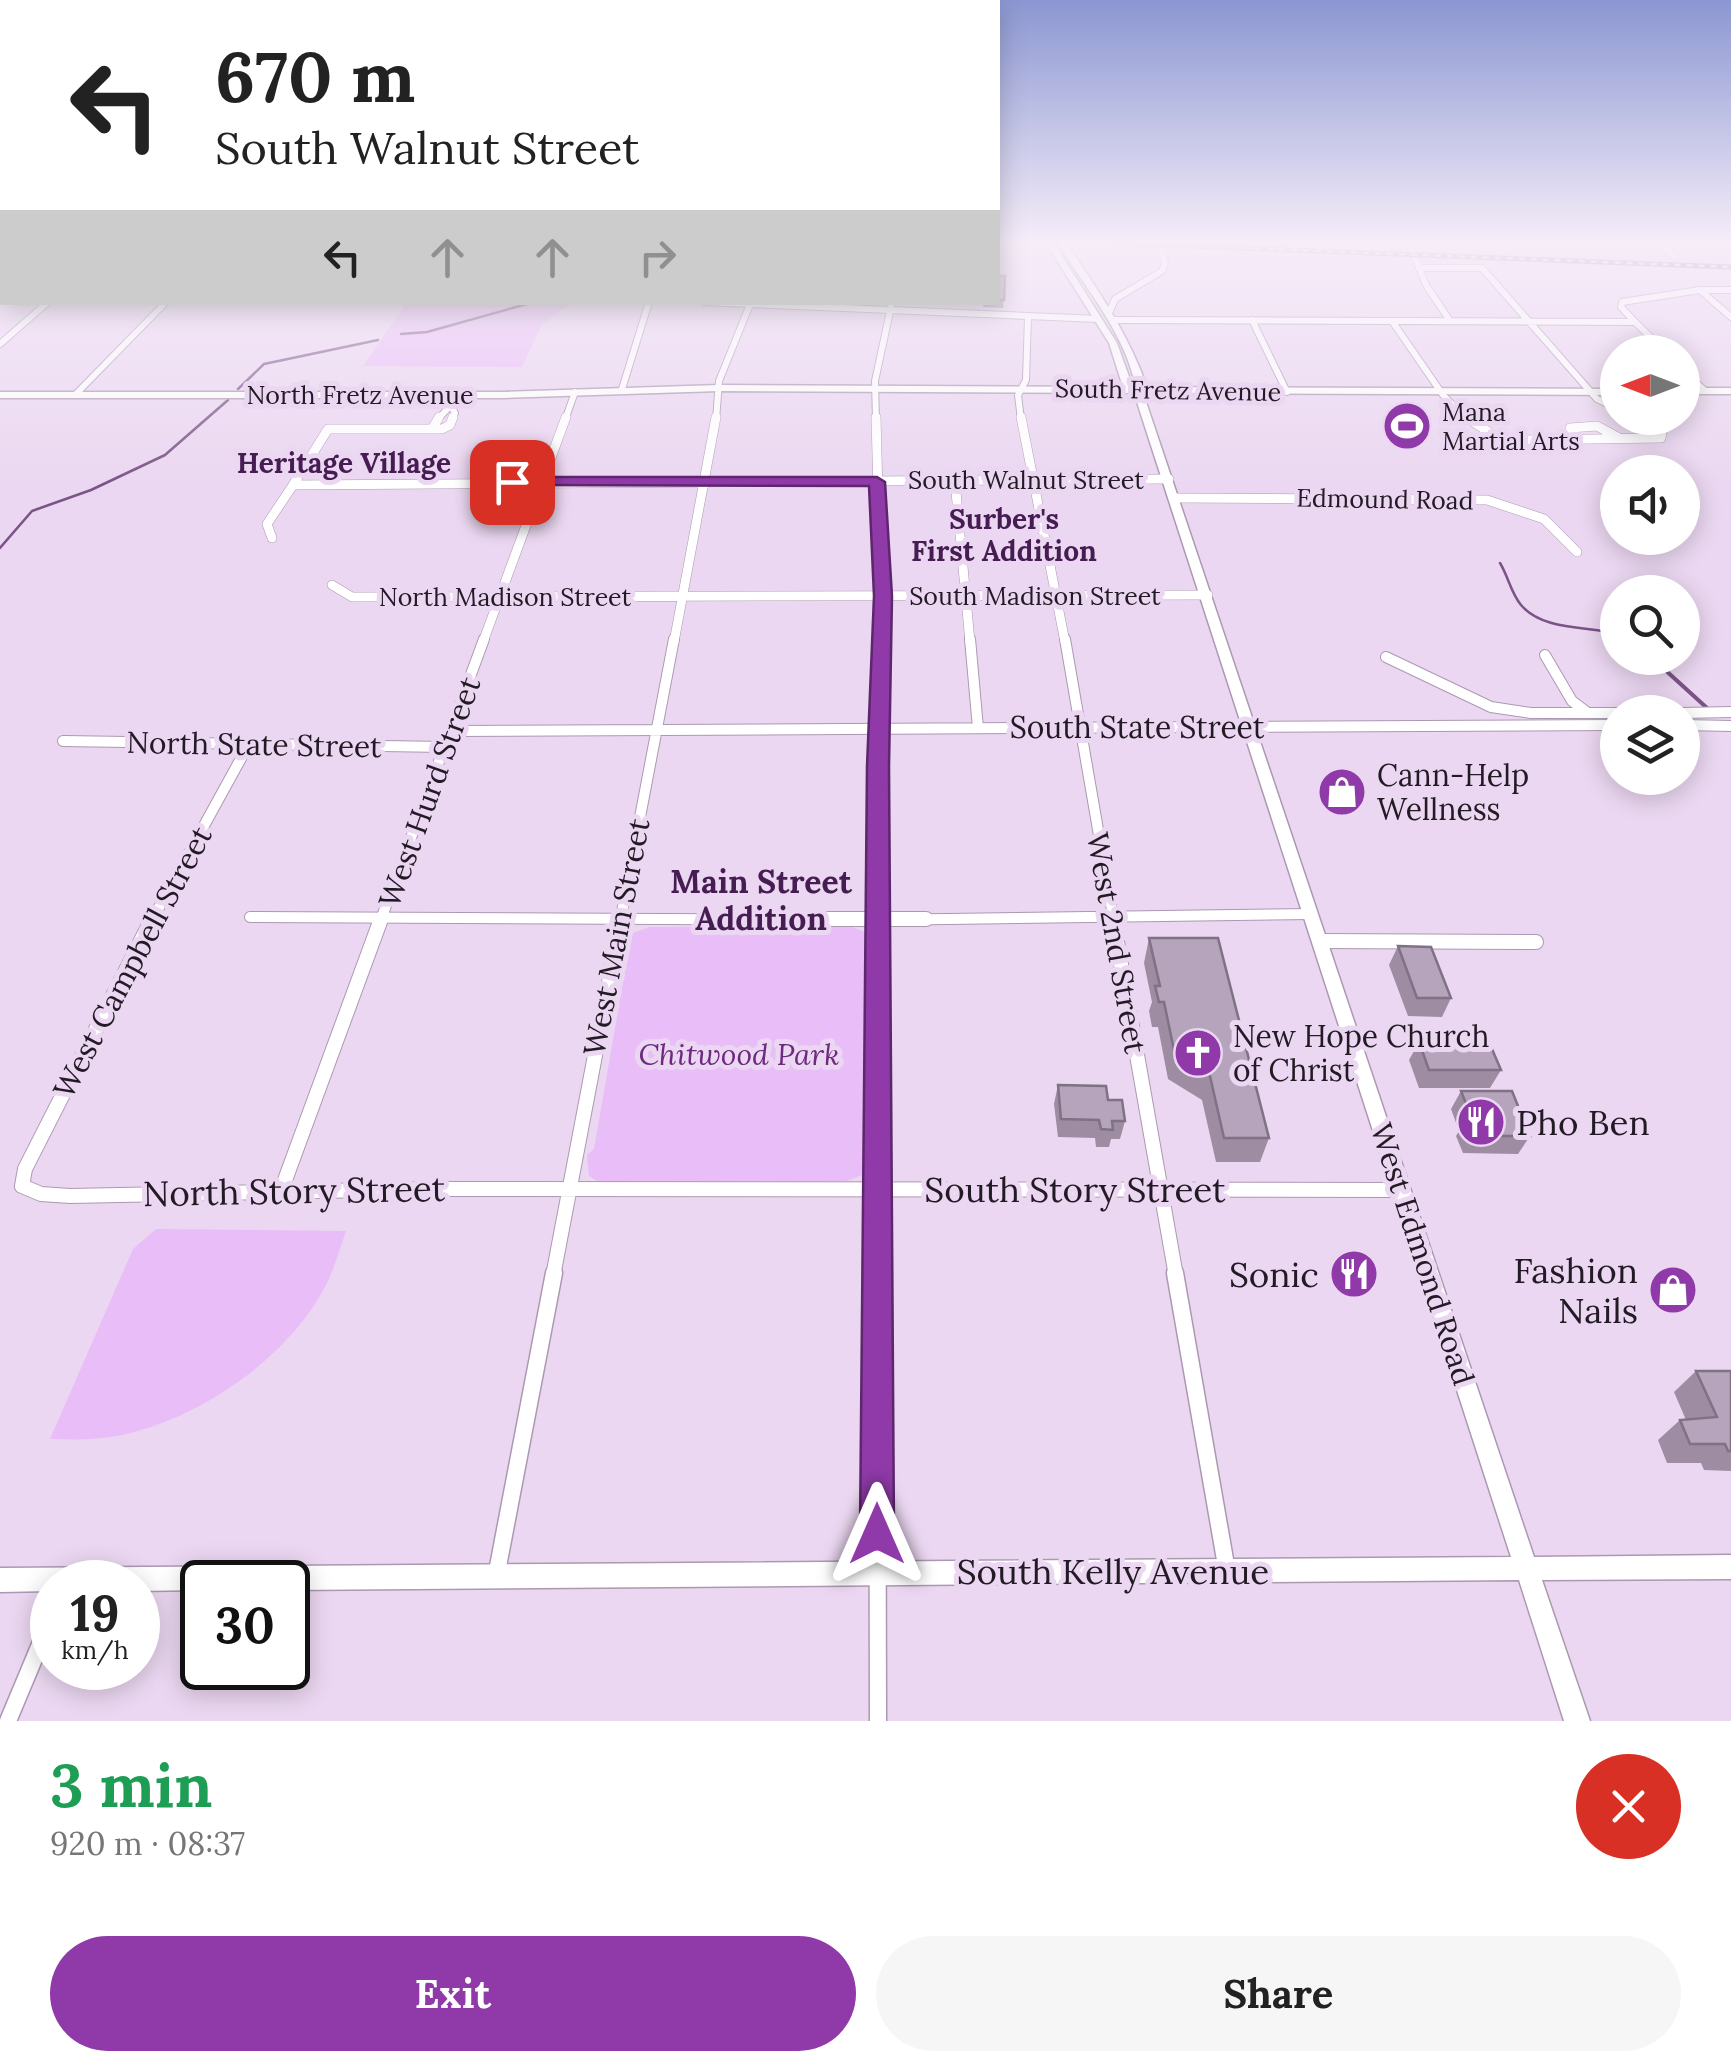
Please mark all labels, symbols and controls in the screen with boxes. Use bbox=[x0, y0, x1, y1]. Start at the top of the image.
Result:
text: 670 m bbox=[215, 32, 415, 121]
icon: left bbox=[50, 40, 180, 170]
text: South Walnut Street bbox=[215, 119, 639, 176]
icon: left bbox=[315, 230, 370, 285]
icon: ahead bbox=[420, 230, 475, 285]
icon: ahead bbox=[525, 230, 580, 285]
icon: right bbox=[630, 230, 685, 285]
north arrow bbox=[1600, 335, 1700, 435]
map controls bbox=[1600, 335, 1700, 795]
street label: South Fretz Avenue bbox=[1055, 372, 1281, 408]
street label: North Fretz Avenue bbox=[246, 379, 474, 411]
place label: Mana Martial Arts bbox=[1442, 396, 1580, 457]
sports icon: Mana Martial Arts bbox=[1381, 400, 1433, 452]
pin bbox=[470, 440, 555, 525]
district label: Heritage Village bbox=[237, 445, 451, 481]
icon: arrive bbox=[485, 455, 540, 510]
button: sound bbox=[1600, 455, 1700, 555]
street label: South Walnut Street bbox=[908, 464, 1144, 496]
street label: Edmound Road bbox=[1296, 481, 1474, 517]
district label: Surber's First Addition bbox=[911, 501, 1097, 569]
button: search bbox=[1600, 575, 1700, 675]
street label: South Madison Street bbox=[909, 580, 1161, 612]
street label: North Madison Street bbox=[379, 581, 631, 613]
street label: West Hurd Street bbox=[370, 671, 488, 913]
button: layers bbox=[1600, 695, 1700, 795]
street label: South State Street bbox=[1010, 708, 1265, 746]
street label: North State Street bbox=[126, 723, 382, 765]
place label: Cann-Help Wellness bbox=[1377, 756, 1529, 828]
shop icon: Cann-Help Wellness bbox=[1316, 766, 1368, 818]
street label: West Main Street bbox=[574, 815, 658, 1059]
street label: West Campbell Street bbox=[44, 819, 220, 1104]
street label: West 2nd Street bbox=[1079, 830, 1155, 1057]
district label: Main Street Addition bbox=[670, 861, 853, 939]
place label: New Hope Church of Christ bbox=[1233, 1017, 1490, 1089]
church icon: New Hope Church of Christ bbox=[1172, 1027, 1224, 1079]
park label: Chitwood Park bbox=[638, 1035, 840, 1073]
restaurant icon: Pho Ben bbox=[1455, 1096, 1507, 1148]
place label: Pho Ben bbox=[1516, 1100, 1650, 1145]
street label: West Edmond Road bbox=[1363, 1118, 1483, 1390]
street label: North Story Street bbox=[142, 1166, 446, 1216]
street label: South Story Street bbox=[924, 1167, 1226, 1212]
restaurant icon: Sonic bbox=[1328, 1248, 1380, 1300]
place label: Fashion Nails bbox=[1513, 1248, 1638, 1333]
place label: Sonic bbox=[1229, 1252, 1319, 1297]
shop icon: Fashion Nails bbox=[1647, 1264, 1699, 1316]
position arrow bbox=[825, 1482, 929, 1586]
street label: South Kelly Avenue bbox=[957, 1549, 1269, 1594]
speed limit sign: 30 bbox=[180, 1560, 310, 1690]
text: 19 bbox=[70, 1581, 120, 1645]
text: km/h bbox=[61, 1634, 129, 1666]
text: 3 min bbox=[50, 1747, 212, 1823]
button: close bbox=[1576, 1754, 1681, 1859]
text: 920 m · 08:37 bbox=[50, 1823, 245, 1864]
button: Exit bbox=[50, 1936, 856, 2051]
button: Share bbox=[876, 1936, 1681, 2051]

